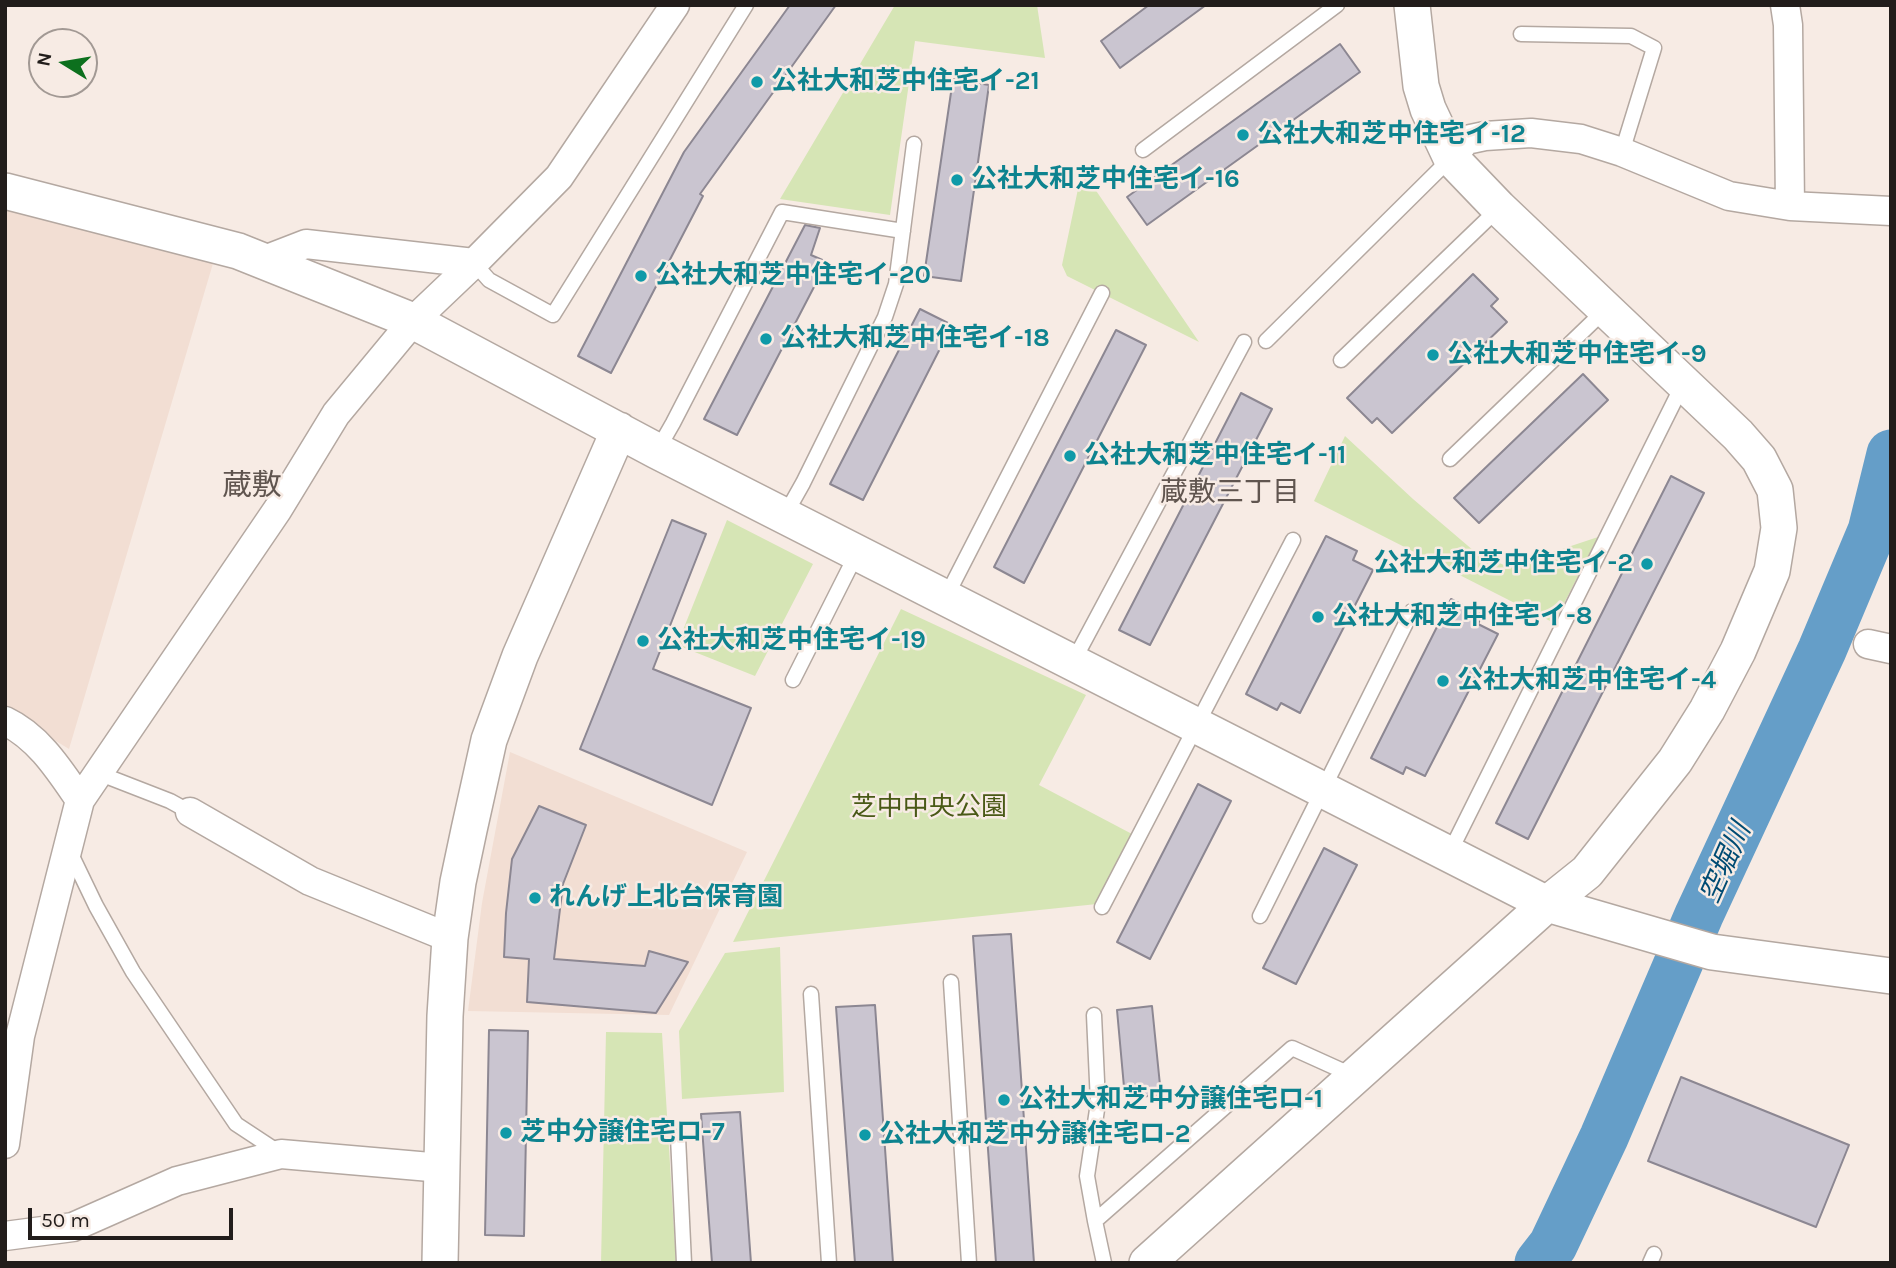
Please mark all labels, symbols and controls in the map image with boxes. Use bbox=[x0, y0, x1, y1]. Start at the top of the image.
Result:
north arrow bbox=[28, 28, 98, 98]
text: N bbox=[32, 51, 56, 68]
place label: 公社大和芝中住宅イ-21 bbox=[771, 66, 1040, 98]
marker: 公社大和芝中住宅イ-21 bbox=[749, 74, 765, 90]
place label: 公社大和芝中住宅イ-12 bbox=[1257, 119, 1526, 151]
marker: 公社大和芝中住宅イ-12 bbox=[1235, 127, 1251, 143]
place label: 公社大和芝中住宅イ-16 bbox=[971, 164, 1240, 196]
marker: 公社大和芝中住宅イ-16 bbox=[949, 172, 965, 188]
place label: 公社大和芝中住宅イ-20 bbox=[655, 260, 931, 292]
marker: 公社大和芝中住宅イ-20 bbox=[633, 268, 649, 284]
place label: 公社大和芝中住宅イ-18 bbox=[780, 323, 1050, 355]
marker: 公社大和芝中住宅イ-18 bbox=[758, 331, 774, 347]
place label: 公社大和芝中住宅イ-9 bbox=[1447, 339, 1707, 371]
marker: 公社大和芝中住宅イ-9 bbox=[1425, 347, 1441, 363]
place label: 公社大和芝中住宅イ-11 bbox=[1084, 440, 1346, 472]
marker: 公社大和芝中住宅イ-11 bbox=[1062, 448, 1078, 464]
district label: 蔵敷 bbox=[222, 468, 282, 504]
district label: 蔵敷三丁目 bbox=[1160, 476, 1300, 510]
place label: 公社大和芝中住宅イ-2 bbox=[1374, 548, 1633, 580]
marker: 公社大和芝中住宅イ-2 bbox=[1639, 556, 1655, 572]
place label: 公社大和芝中住宅イ-8 bbox=[1332, 601, 1593, 633]
marker: 公社大和芝中住宅イ-8 bbox=[1310, 609, 1326, 625]
place label: 公社大和芝中住宅イ-19 bbox=[657, 625, 926, 657]
marker: 公社大和芝中住宅イ-19 bbox=[635, 633, 651, 649]
place label: 公社大和芝中住宅イ-4 bbox=[1457, 665, 1716, 697]
marker: 公社大和芝中住宅イ-4 bbox=[1435, 673, 1451, 689]
park label: 芝中中央公園 bbox=[851, 792, 1007, 824]
water label: 空堀川 bbox=[1694, 818, 1758, 908]
place label: れんげ上北台保育園 bbox=[549, 882, 783, 914]
marker: れんげ上北台保育園 bbox=[527, 890, 543, 906]
place label: 公社大和芝中分譲住宅ロ-1 bbox=[1018, 1084, 1323, 1116]
marker: 公社大和芝中分譲住宅ロ-1 bbox=[996, 1092, 1012, 1108]
place label: 芝中分譲住宅ロ-7 bbox=[520, 1117, 725, 1149]
place label: 公社大和芝中分譲住宅ロ-2 bbox=[879, 1119, 1190, 1151]
marker: 芝中分譲住宅ロ-7 bbox=[498, 1125, 514, 1141]
marker: 公社大和芝中分譲住宅ロ-2 bbox=[857, 1127, 873, 1143]
scale bar bbox=[32, 1194, 236, 1238]
text: 50 m bbox=[41, 1208, 90, 1232]

